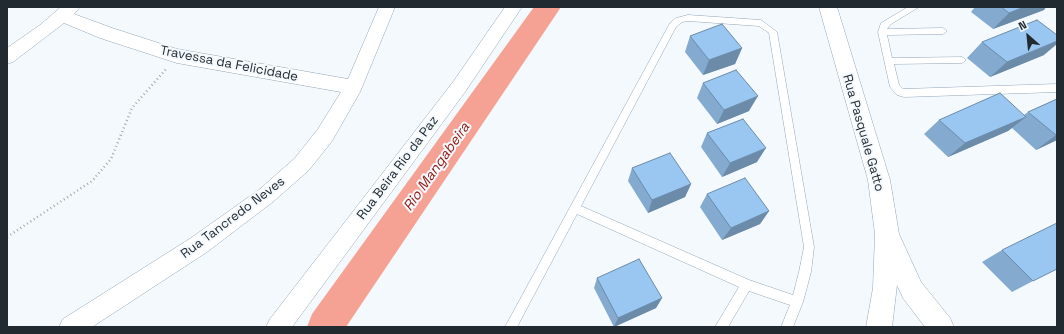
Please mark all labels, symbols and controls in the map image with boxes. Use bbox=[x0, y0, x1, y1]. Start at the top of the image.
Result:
north arrow bbox=[1008, 16, 1048, 56]
text: N bbox=[1016, 17, 1029, 33]
street label: Travessa da Felicidade bbox=[159, 43, 299, 85]
street label: Rua Pasquale Gatto bbox=[839, 73, 887, 193]
street label: Rua Beira Rio da Paz bbox=[354, 113, 442, 223]
water label: Rio Mangabeira bbox=[400, 120, 474, 214]
street label: Rua Tancredo Neves bbox=[178, 174, 288, 262]

